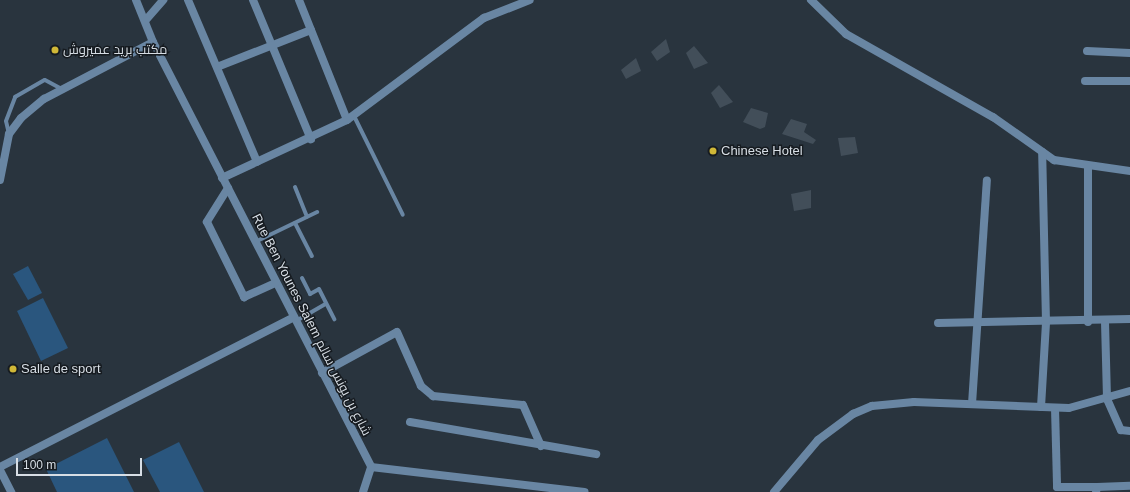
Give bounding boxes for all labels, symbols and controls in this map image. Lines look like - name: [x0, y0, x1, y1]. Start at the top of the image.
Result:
- place label: مكتب بريد عميروش: [63, 42, 167, 58]
- marker: مكتب بريد عميروش: [50, 45, 60, 55]
- place label: Chinese Hotel: [721, 143, 803, 159]
- marker: Chinese Hotel: [708, 146, 718, 156]
- street label: Rue Ben Younes Salem شارع بن يونس سالم: [248, 211, 374, 439]
- place label: Salle de sport: [21, 361, 100, 377]
- marker: Salle de sport: [8, 364, 18, 374]
- scale bar: [18, 450, 144, 476]
- text: 100 m: [23, 458, 56, 472]

